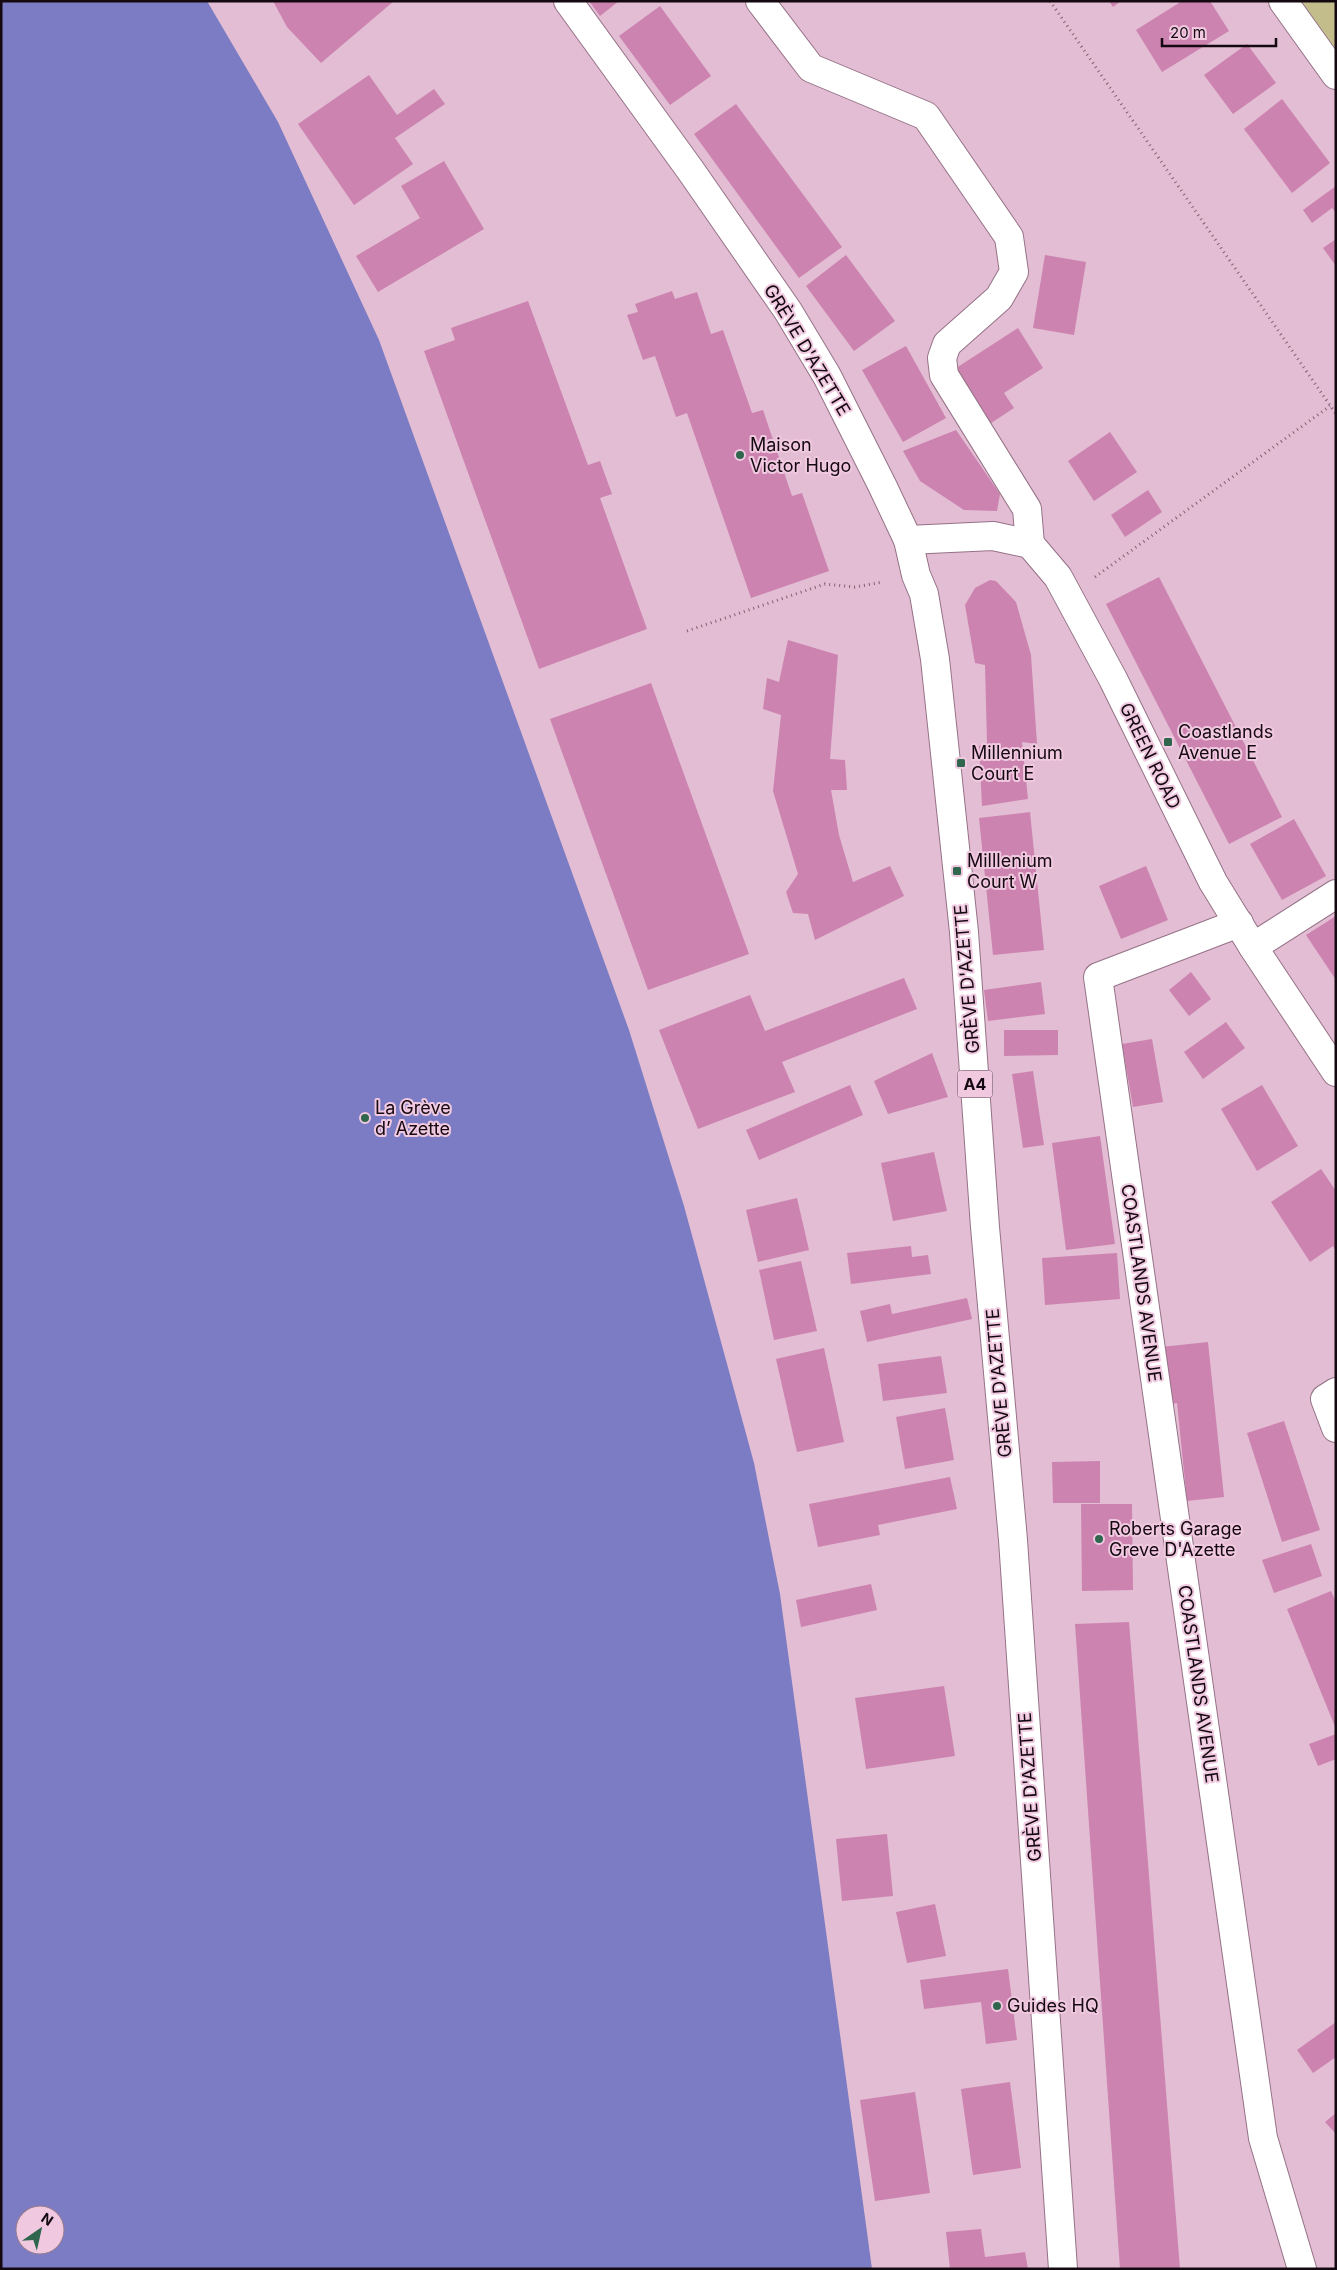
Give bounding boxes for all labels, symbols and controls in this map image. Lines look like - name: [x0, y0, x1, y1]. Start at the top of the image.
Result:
- scale bar: [1162, 15, 1276, 47]
- text: 20 m: [1170, 23, 1206, 42]
- street label: GRÈVE D'AZETTE: [760, 280, 856, 419]
- place label: Maison Victor Hugo: [750, 434, 851, 476]
- marker: Maison Victor Hugo: [734, 449, 746, 461]
- street label: GREEN ROAD: [1116, 699, 1185, 812]
- place label: Coastlands Avenue E: [1178, 721, 1273, 763]
- marker: Coastlands Avenue E: [1162, 736, 1174, 748]
- place label: Millennium Court E: [971, 742, 1063, 784]
- marker: Millennium Court E: [955, 757, 967, 769]
- place label: Milllenium Court W: [967, 850, 1053, 892]
- marker: Milllenium Court W: [951, 865, 963, 877]
- street label: GRÈVE D'AZETTE: [949, 904, 983, 1055]
- road number: A4: [958, 1070, 992, 1098]
- place label: La Grève d’ Azette: [375, 1097, 451, 1139]
- marker: La Grève d’ Azette: [359, 1112, 371, 1124]
- street label: COASTLANDS AVENUE: [1117, 1183, 1166, 1383]
- street label: GRÈVE D'AZETTE: [981, 1308, 1015, 1459]
- place label: Roberts Garage Greve D'Azette: [1109, 1518, 1242, 1560]
- marker: Roberts Garage Greve D'Azette: [1093, 1533, 1105, 1545]
- street label: COASTLANDS AVENUE: [1174, 1584, 1223, 1784]
- street label: GRÈVE D'AZETTE: [1013, 1712, 1045, 1863]
- place label: Guides HQ: [1007, 1995, 1099, 2016]
- marker: Guides HQ: [991, 2000, 1003, 2012]
- north arrow: [15, 2205, 65, 2255]
- text: N: [38, 2209, 57, 2229]

